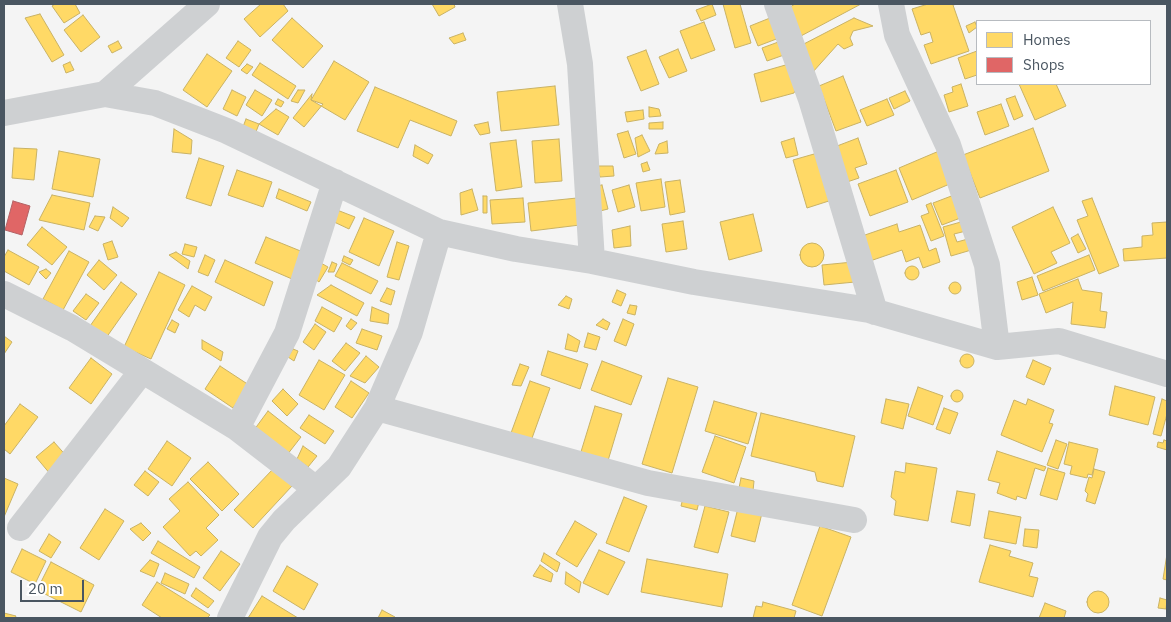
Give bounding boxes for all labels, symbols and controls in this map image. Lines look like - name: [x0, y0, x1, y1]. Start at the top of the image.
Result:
- legend: [976, 20, 1151, 85]
- text: Homes: [1023, 30, 1071, 49]
- text: Shops: [1023, 55, 1065, 74]
- scale bar: [22, 570, 86, 602]
- text: 20 m: [28, 579, 63, 598]

